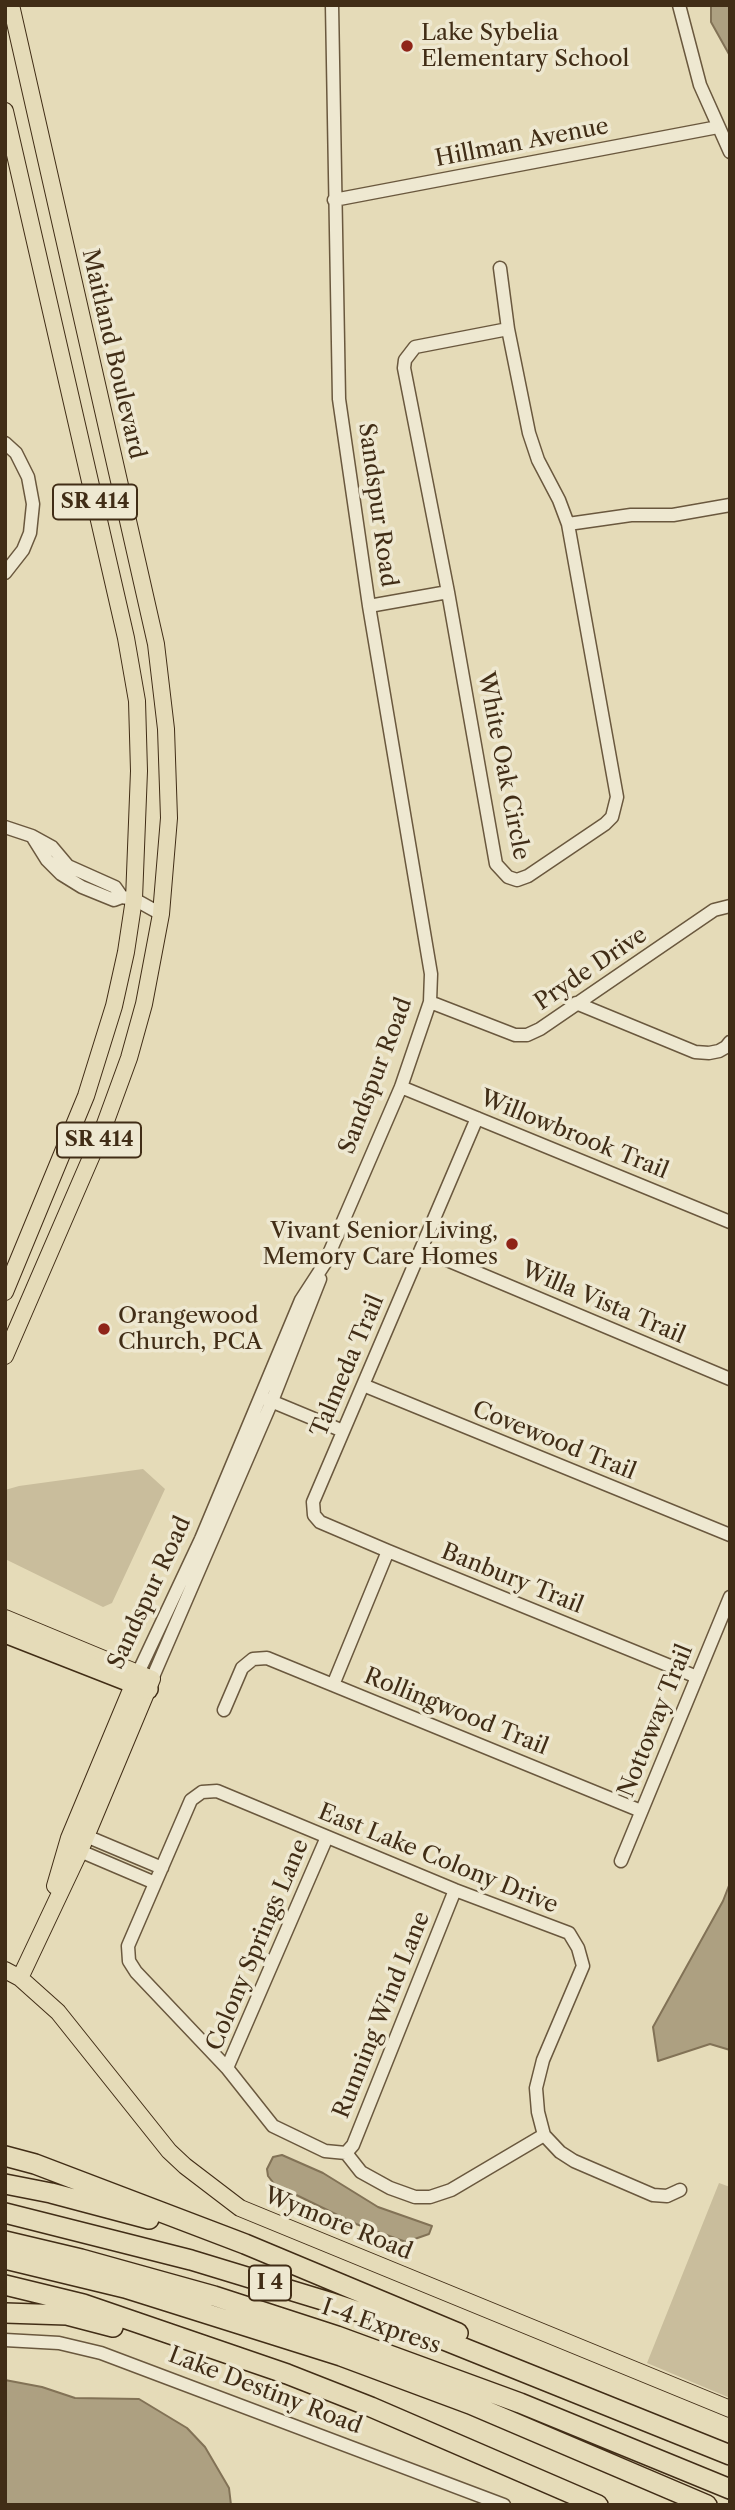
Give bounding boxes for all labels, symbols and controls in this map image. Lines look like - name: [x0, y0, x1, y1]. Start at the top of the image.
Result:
- place label: Lake Sybelia Elementary School: [421, 19, 629, 73]
- marker: Lake Sybelia Elementary School: [399, 38, 415, 54]
- street label: Hillman Avenue: [433, 113, 611, 173]
- street label: Maitland Boulevard: [75, 246, 151, 462]
- street label: Sandspur Road: [352, 421, 402, 589]
- road number: SR 414: [53, 484, 137, 520]
- street label: White Oak Circle: [471, 670, 535, 862]
- street label: Pryde Drive: [529, 921, 653, 1017]
- street label: Sandspur Road: [334, 994, 418, 1158]
- street label: Willowbrook Trail: [476, 1085, 672, 1185]
- road number: SR 414: [57, 1122, 141, 1158]
- place label: Vivant Senior Living, Memory Care Homes: [262, 1217, 498, 1271]
- marker: Vivant Senior Living, Memory Care Homes: [504, 1236, 520, 1252]
- street label: Willa Vista Trail: [517, 1256, 689, 1350]
- street label: Talmeda Trail: [306, 1291, 390, 1441]
- place label: Orangewood Church, PCA: [118, 1302, 262, 1356]
- marker: Orangewood Church, PCA: [96, 1321, 112, 1337]
- street label: Covewood Trail: [468, 1396, 640, 1486]
- street label: Sandspur Road: [103, 1512, 197, 1674]
- street label: Banbury Trail: [437, 1538, 587, 1620]
- street label: Nottoway Trail: [613, 1641, 699, 1801]
- street label: Rollingwood Trail: [360, 1662, 552, 1762]
- street label: East Lake Colony Drive: [314, 1798, 562, 1920]
- street label: Colony Springs Lane: [201, 1835, 315, 2055]
- street label: Running Wind Lane: [328, 1908, 436, 2122]
- street label: Wymore Road: [260, 2182, 416, 2266]
- road number: I 4: [249, 2266, 291, 2300]
- street label: I-4 Express: [318, 2294, 444, 2360]
- street label: Lake Destiny Road: [164, 2341, 366, 2441]

